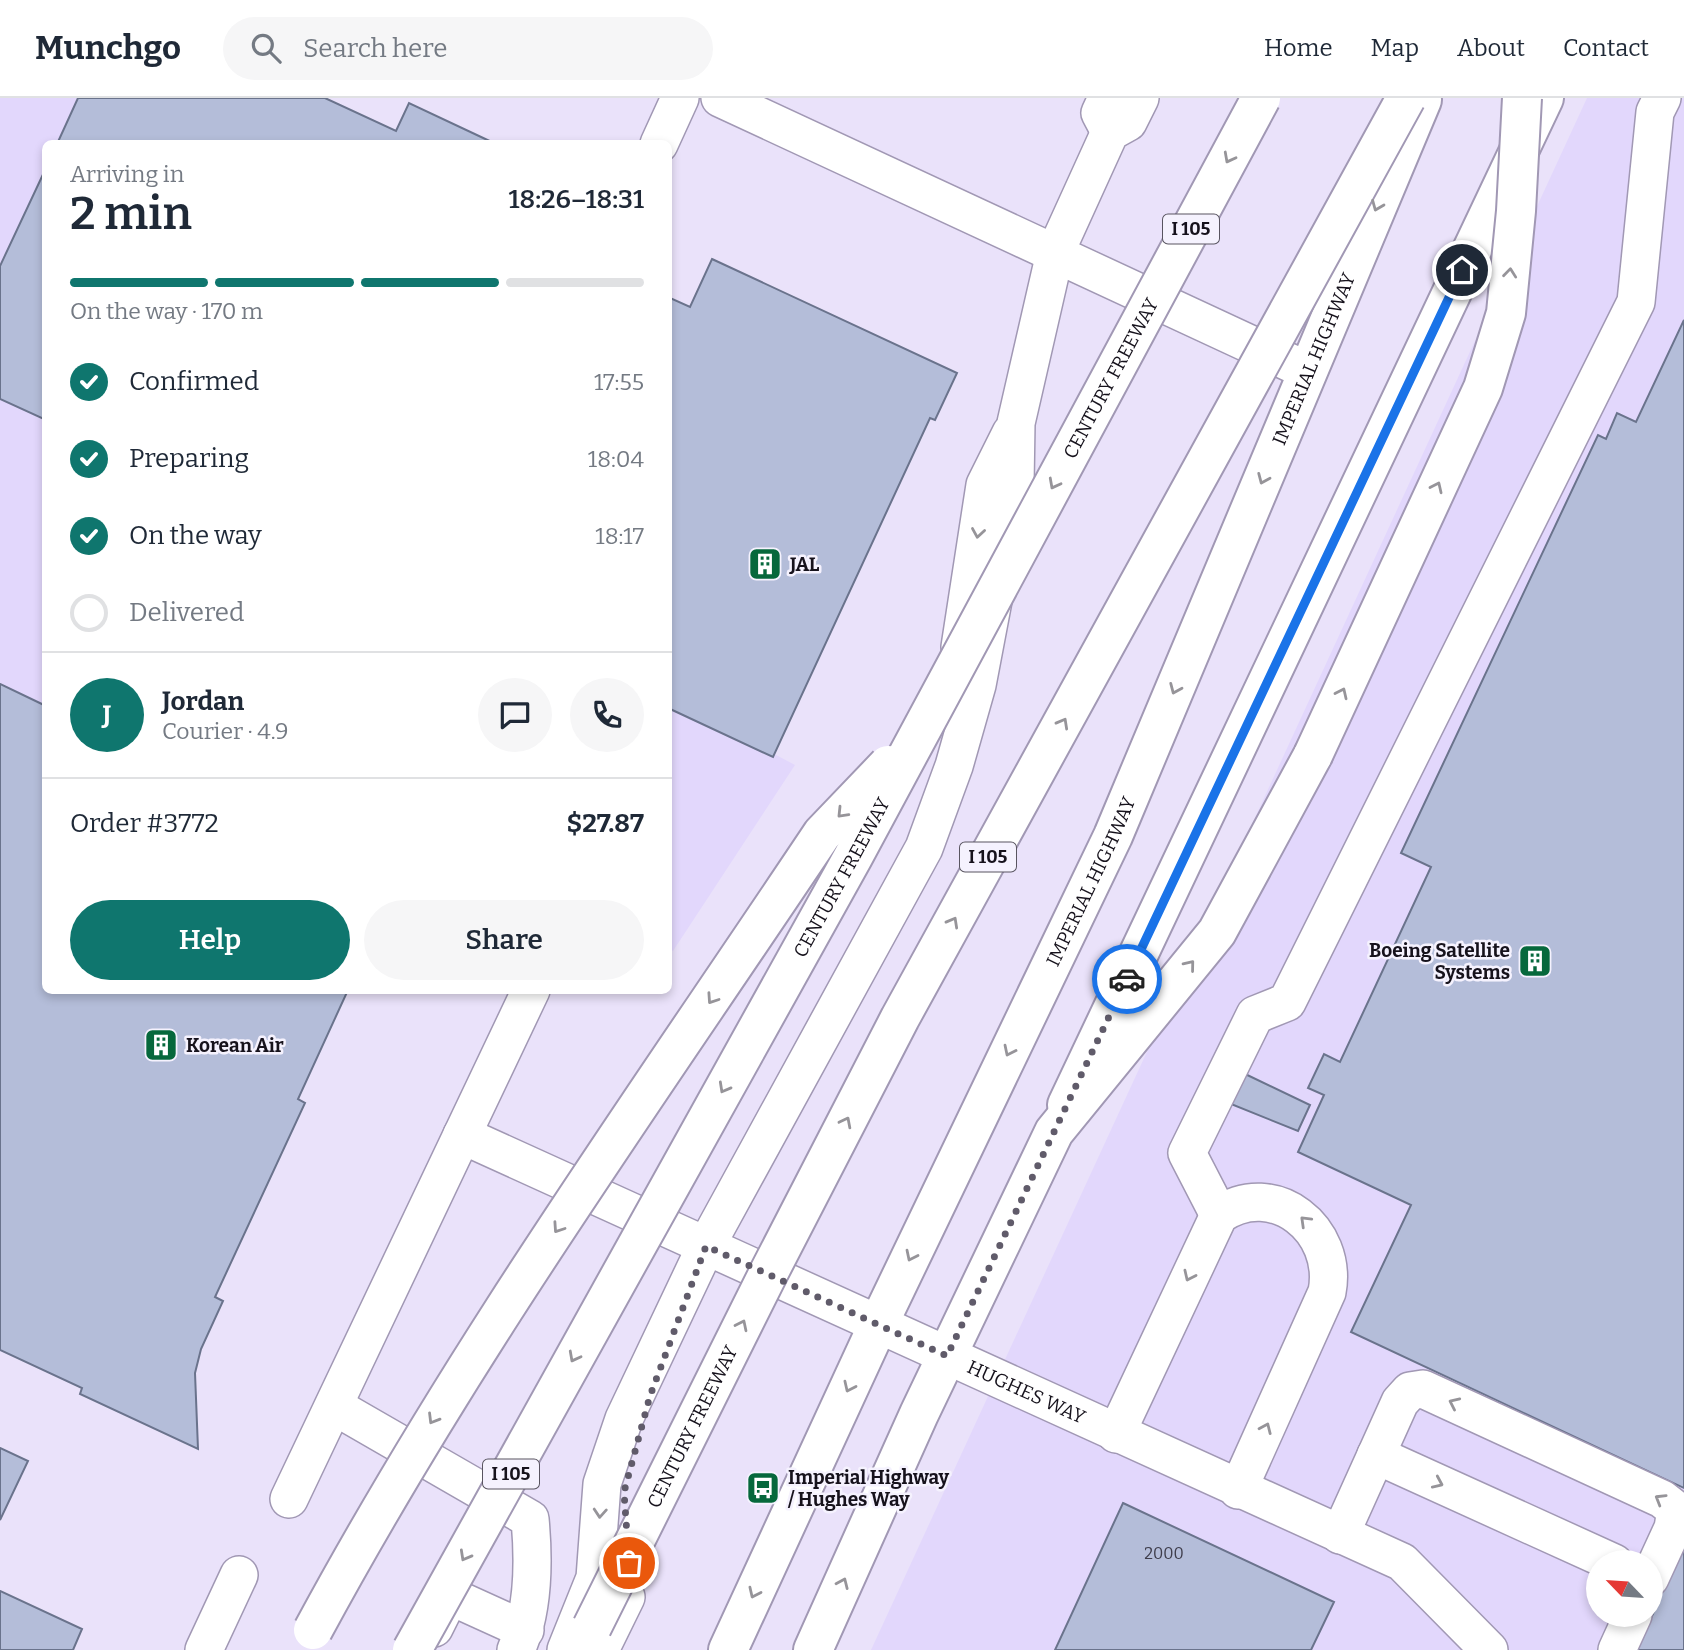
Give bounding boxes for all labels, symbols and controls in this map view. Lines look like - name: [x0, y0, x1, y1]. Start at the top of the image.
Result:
- search box: [223, 17, 713, 80]
- text: Munchgo: [35, 28, 181, 68]
- icon: search: [247, 29, 285, 67]
- text: Search here: [303, 33, 447, 64]
- text: Home: [1264, 34, 1333, 62]
- text: Map: [1371, 34, 1419, 62]
- text: About: [1457, 34, 1525, 62]
- text: Contact: [1563, 34, 1649, 62]
- one-way arrow: [1224, 151, 1237, 163]
- text: Arriving in: [70, 160, 184, 188]
- text: 18:26–18:31: [509, 184, 644, 215]
- text: 2 min: [70, 186, 192, 241]
- one-way arrow: [1371, 199, 1385, 211]
- road number: I 105: [1163, 214, 1219, 244]
- pin: [1432, 240, 1492, 300]
- icon: home: [1443, 251, 1481, 289]
- one-way arrow: [1502, 267, 1517, 278]
- street label: IMPERIAL HIGHWAY: [1267, 269, 1360, 448]
- street label: CENTURY FREEWAY: [1058, 293, 1163, 462]
- text: On the way · 170 m: [70, 297, 263, 325]
- icon: check: [70, 363, 108, 401]
- text: Confirmed: [129, 366, 259, 397]
- text: 17:55: [594, 368, 644, 396]
- icon: check: [70, 440, 108, 478]
- text: Preparing: [129, 443, 249, 474]
- text: 18:04: [588, 445, 644, 473]
- one-way arrow: [1257, 472, 1271, 484]
- one-way arrow: [1049, 477, 1062, 490]
- one-way arrow: [1429, 482, 1443, 494]
- icon: check: [70, 517, 108, 555]
- text: On the way: [129, 520, 262, 551]
- text: 18:17: [595, 522, 644, 550]
- one-way arrow: [970, 527, 985, 539]
- building icon: JAL: [746, 545, 784, 583]
- place label: JAL: [789, 553, 820, 576]
- text: Delivered: [129, 597, 244, 628]
- button: chat: [478, 678, 552, 752]
- button: phone: [570, 678, 644, 752]
- one-way arrow: [1169, 682, 1183, 694]
- text: Jordan: [162, 686, 244, 717]
- one-way arrow: [1334, 688, 1348, 700]
- text: J: [103, 700, 111, 731]
- text: Courier · 4.9: [162, 717, 289, 745]
- one-way arrow: [1055, 717, 1068, 730]
- street label: IMPERIAL HIGHWAY: [1041, 792, 1140, 970]
- street label: CENTURY FREEWAY: [788, 793, 895, 961]
- one-way arrow: [837, 804, 850, 817]
- text: Order #3772: [70, 808, 219, 839]
- text: $27.87: [567, 808, 644, 839]
- road number: I 105: [960, 842, 1016, 872]
- button: Help: [70, 900, 350, 980]
- button: Share: [364, 900, 644, 980]
- one-way arrow: [945, 916, 958, 929]
- place label: Boeing Satellite Systems: [1369, 939, 1510, 984]
- building icon: Boeing Satellite Systems: [1516, 942, 1554, 980]
- courier: [1092, 944, 1162, 1014]
- icon: car: [1108, 960, 1146, 998]
- one-way arrow: [1182, 960, 1194, 973]
- one-way arrow: [707, 991, 720, 1004]
- building icon: Korean Air: [142, 1026, 180, 1064]
- place label: Korean Air: [186, 1034, 284, 1057]
- one-way arrow: [1004, 1044, 1018, 1056]
- one-way arrow: [719, 1080, 732, 1093]
- one-way arrow: [837, 1117, 851, 1129]
- one-way arrow: [1300, 1217, 1313, 1230]
- one-way arrow: [554, 1220, 566, 1233]
- one-way arrow: [905, 1249, 919, 1261]
- one-way arrow: [1183, 1269, 1197, 1281]
- one-way arrow: [734, 1320, 748, 1332]
- street label: CENTURY FREEWAY: [642, 1341, 742, 1512]
- one-way arrow: [569, 1350, 582, 1362]
- street label: HUGHES WAY: [964, 1355, 1090, 1429]
- one-way arrow: [844, 1380, 858, 1392]
- one-way arrow: [1448, 1397, 1461, 1411]
- one-way arrow: [429, 1411, 442, 1424]
- one-way arrow: [1258, 1423, 1272, 1435]
- road number: I 105: [483, 1460, 539, 1489]
- place label: Imperial Highway / Hughes Way: [787, 1466, 950, 1511]
- bus stop icon: Imperial Highway / Hughes Way: [744, 1469, 782, 1507]
- one-way arrow: [1431, 1475, 1443, 1489]
- one-way arrow: [1654, 1494, 1667, 1507]
- one-way arrow: [593, 1508, 608, 1519]
- pin: [599, 1533, 659, 1593]
- icon: bag: [610, 1544, 648, 1582]
- house number: 2000: [1144, 1544, 1184, 1563]
- one-way arrow: [460, 1549, 473, 1562]
- north arrow: [1586, 1550, 1662, 1628]
- map controls: [1586, 1550, 1663, 1627]
- one-way arrow: [835, 1578, 849, 1590]
- one-way arrow: [749, 1586, 763, 1598]

